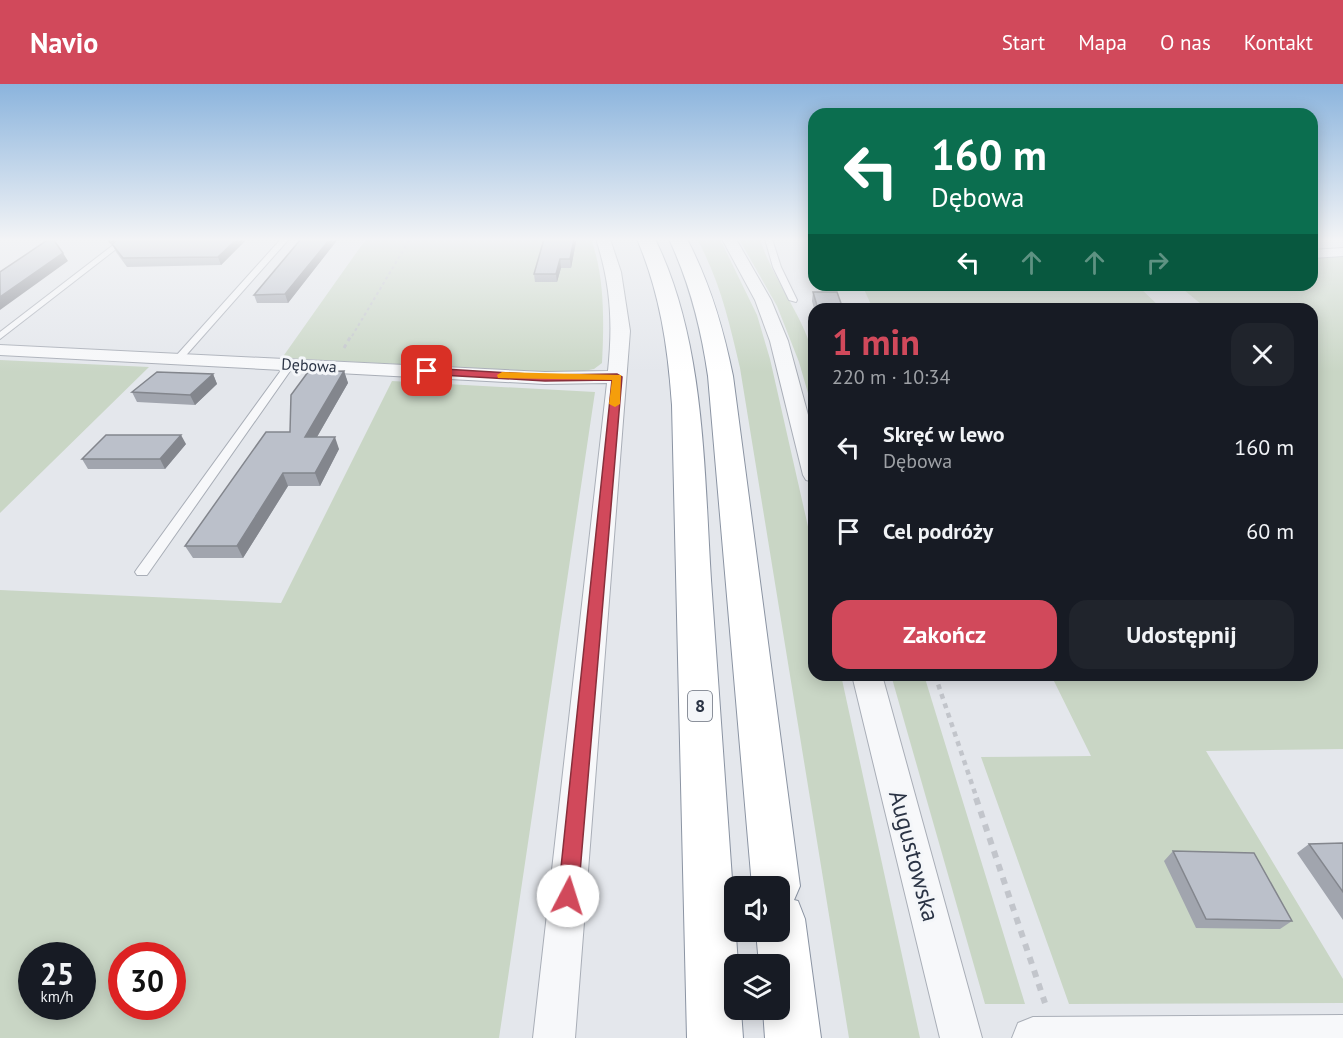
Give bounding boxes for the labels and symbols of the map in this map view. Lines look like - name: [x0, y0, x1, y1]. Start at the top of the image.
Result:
- pin: [401, 345, 452, 396]
- street label: Dębowa: [281, 354, 337, 376]
- road number: 8: [688, 691, 712, 721]
- street label: Augustowska: [882, 787, 947, 925]
- position arrow: [536, 864, 600, 928]
- speed limit sign: 30: [108, 942, 186, 1020]

